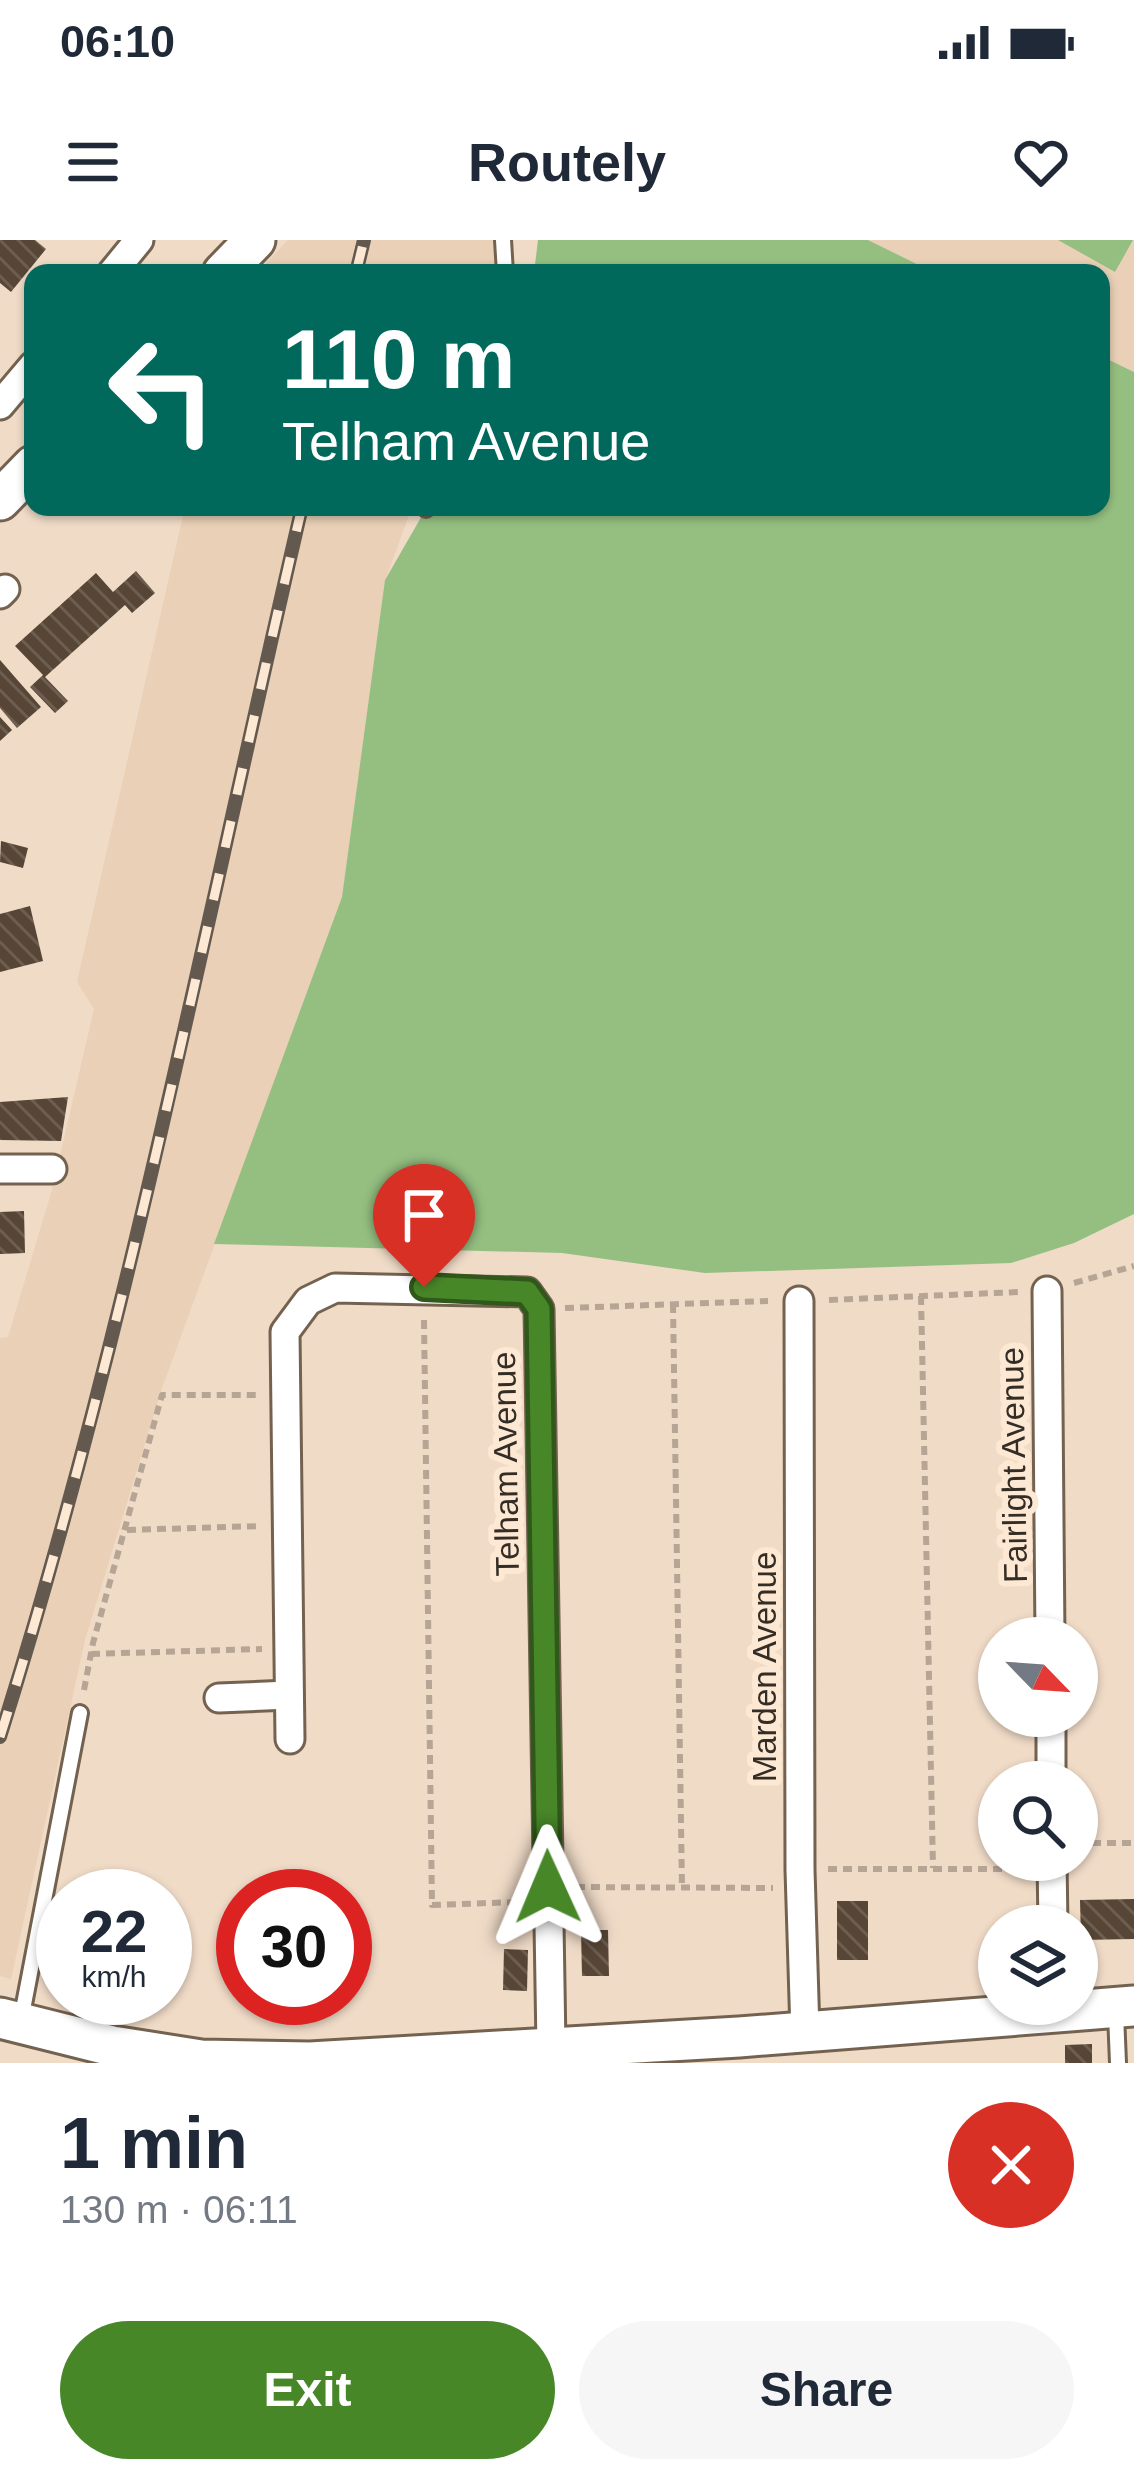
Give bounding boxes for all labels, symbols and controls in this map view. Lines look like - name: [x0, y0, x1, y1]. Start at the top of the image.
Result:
- text: 06:10: [60, 16, 175, 67]
- icon: menu: [60, 129, 126, 195]
- icon: heart: [1008, 129, 1074, 195]
- text: Routely: [468, 132, 666, 192]
- icon: left: [84, 312, 240, 468]
- text: 110 m: [282, 312, 516, 406]
- text: Telham Avenue: [282, 411, 650, 471]
- pin: [373, 1164, 475, 1287]
- icon: arrive: [391, 1182, 457, 1248]
- street label: Fairlight Avenue: [993, 1347, 1034, 1583]
- street label: Telham Avenue: [485, 1351, 526, 1577]
- street label: Marden Avenue: [746, 1552, 783, 1782]
- north arrow: [978, 1617, 1098, 1737]
- map controls: [978, 1617, 1098, 2025]
- button: search: [978, 1761, 1098, 1881]
- position arrow: [485, 1824, 611, 1950]
- speed limit sign: 30: [216, 1869, 372, 2025]
- text: 22: [81, 1898, 147, 1965]
- button: layers: [978, 1905, 1098, 2025]
- text: km/h: [81, 1960, 147, 1993]
- button: close: [948, 2102, 1074, 2228]
- text: 1 min: [60, 2103, 248, 2183]
- text: 130 m · 06:11: [60, 2188, 298, 2231]
- button: Exit: [60, 2321, 555, 2459]
- button: Share: [579, 2321, 1074, 2459]

